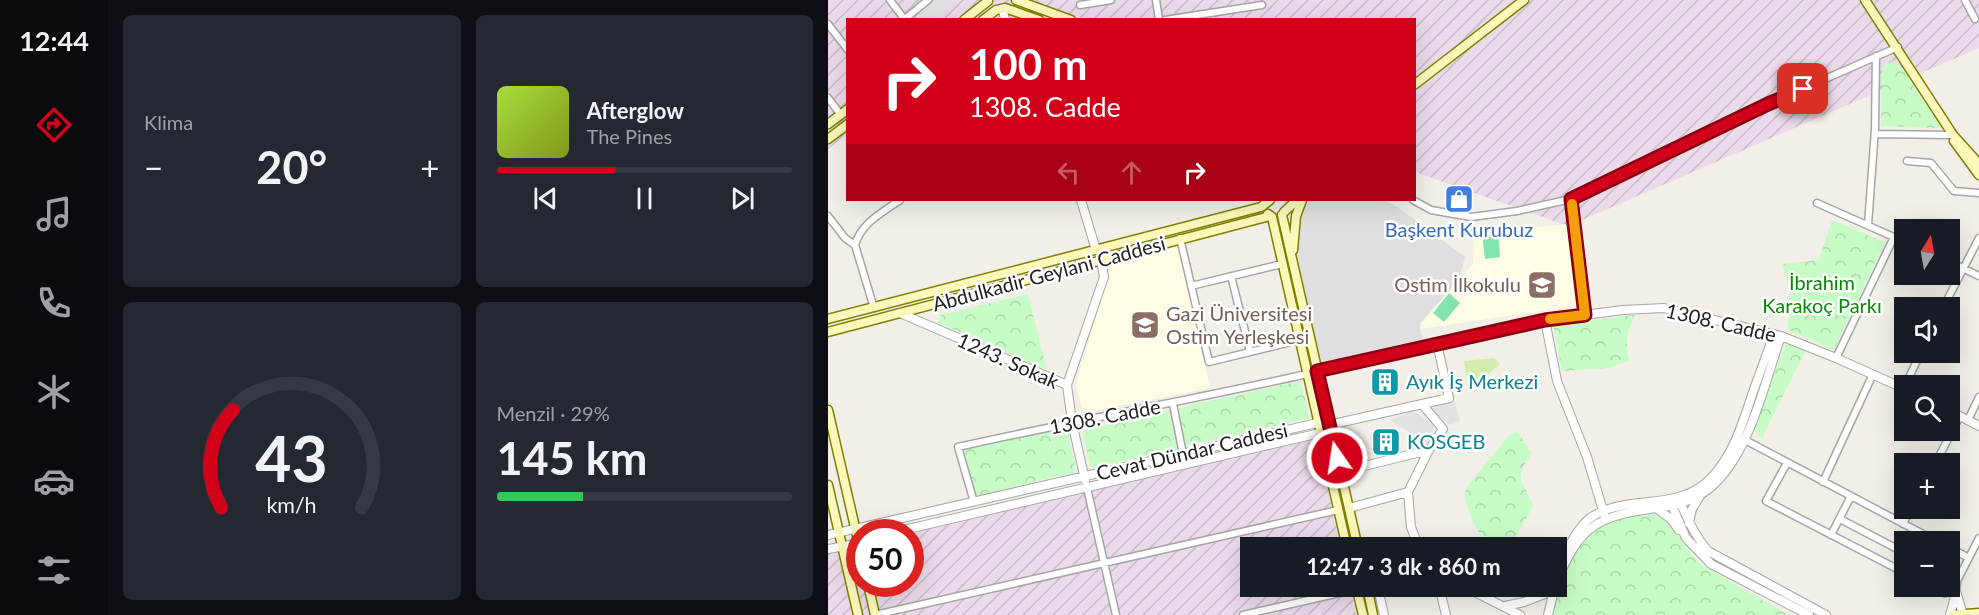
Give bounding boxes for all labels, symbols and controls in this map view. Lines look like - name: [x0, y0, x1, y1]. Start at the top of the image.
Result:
- text: 12:44: [19, 24, 89, 57]
- text: 100 m: [969, 39, 1087, 89]
- icon: right: [870, 42, 948, 120]
- pin: [1777, 63, 1828, 114]
- icon: arrive: [1786, 72, 1819, 105]
- text: 1308. Cadde: [969, 90, 1121, 123]
- text: Afterglow: [587, 97, 684, 124]
- icon: directions: [33, 104, 75, 146]
- text: Klima: [144, 110, 193, 134]
- text: The Pines: [587, 124, 672, 148]
- text: 20°: [256, 140, 327, 194]
- text: −: [144, 147, 163, 187]
- text: +: [420, 147, 440, 187]
- icon: left: [1052, 156, 1085, 189]
- icon: ahead: [1115, 156, 1148, 189]
- icon: right: [1178, 156, 1211, 189]
- icon: previous: [529, 182, 562, 215]
- icon: pause: [628, 182, 661, 215]
- icon: next: [726, 182, 759, 215]
- shop icon: Başkent Kurubuz: [1443, 183, 1475, 215]
- icon: music: [33, 193, 75, 235]
- place label: Başkent Kurubuz: [1385, 217, 1533, 241]
- north arrow: [1894, 219, 1960, 285]
- map controls: [1894, 219, 1960, 597]
- street label: Abdulkadir Geylani Caddesi: [930, 230, 1168, 316]
- school or university icon: Ostim İlkokulu: [1526, 269, 1558, 301]
- park label: İbrahim Karakoç Parkı: [1762, 270, 1882, 317]
- place label: Ostim İlkokulu: [1394, 272, 1521, 296]
- icon: phone: [33, 282, 75, 324]
- button: sound: [1894, 297, 1960, 363]
- street label: 1308. Cadde: [1664, 298, 1779, 346]
- place label: Gazi Üniversitesi Ostim Yerleşkesi: [1166, 301, 1312, 348]
- school or university icon: Gazi Üniversitesi Ostim Yerleşkesi: [1129, 309, 1161, 341]
- street label: 1243. Sokak: [954, 327, 1064, 393]
- building icon: Ayık İş Merkezi: [1369, 366, 1401, 398]
- place label: Ayık İş Merkezi: [1406, 369, 1538, 393]
- icon: climate: [33, 371, 75, 413]
- button: search: [1894, 375, 1960, 441]
- street label: 1308. Cadde: [1047, 394, 1162, 439]
- text: Menzil · 29%: [497, 401, 610, 425]
- street label: Cevat Dündar Caddesi: [1094, 417, 1290, 485]
- text: 43: [256, 420, 328, 495]
- position arrow: [1305, 426, 1369, 490]
- building icon: KOSGEB: [1370, 426, 1402, 458]
- place label: KOSGEB: [1407, 429, 1485, 453]
- text: 145 km: [497, 431, 647, 485]
- button: +: [1894, 453, 1960, 519]
- icon: car: [33, 460, 75, 502]
- text: km/h: [267, 492, 317, 518]
- speed limit sign: 50: [846, 519, 924, 597]
- button: −: [1894, 531, 1960, 597]
- icon: filters: [33, 549, 75, 591]
- text: 12:47 · 3 dk · 860 m: [1306, 553, 1501, 580]

